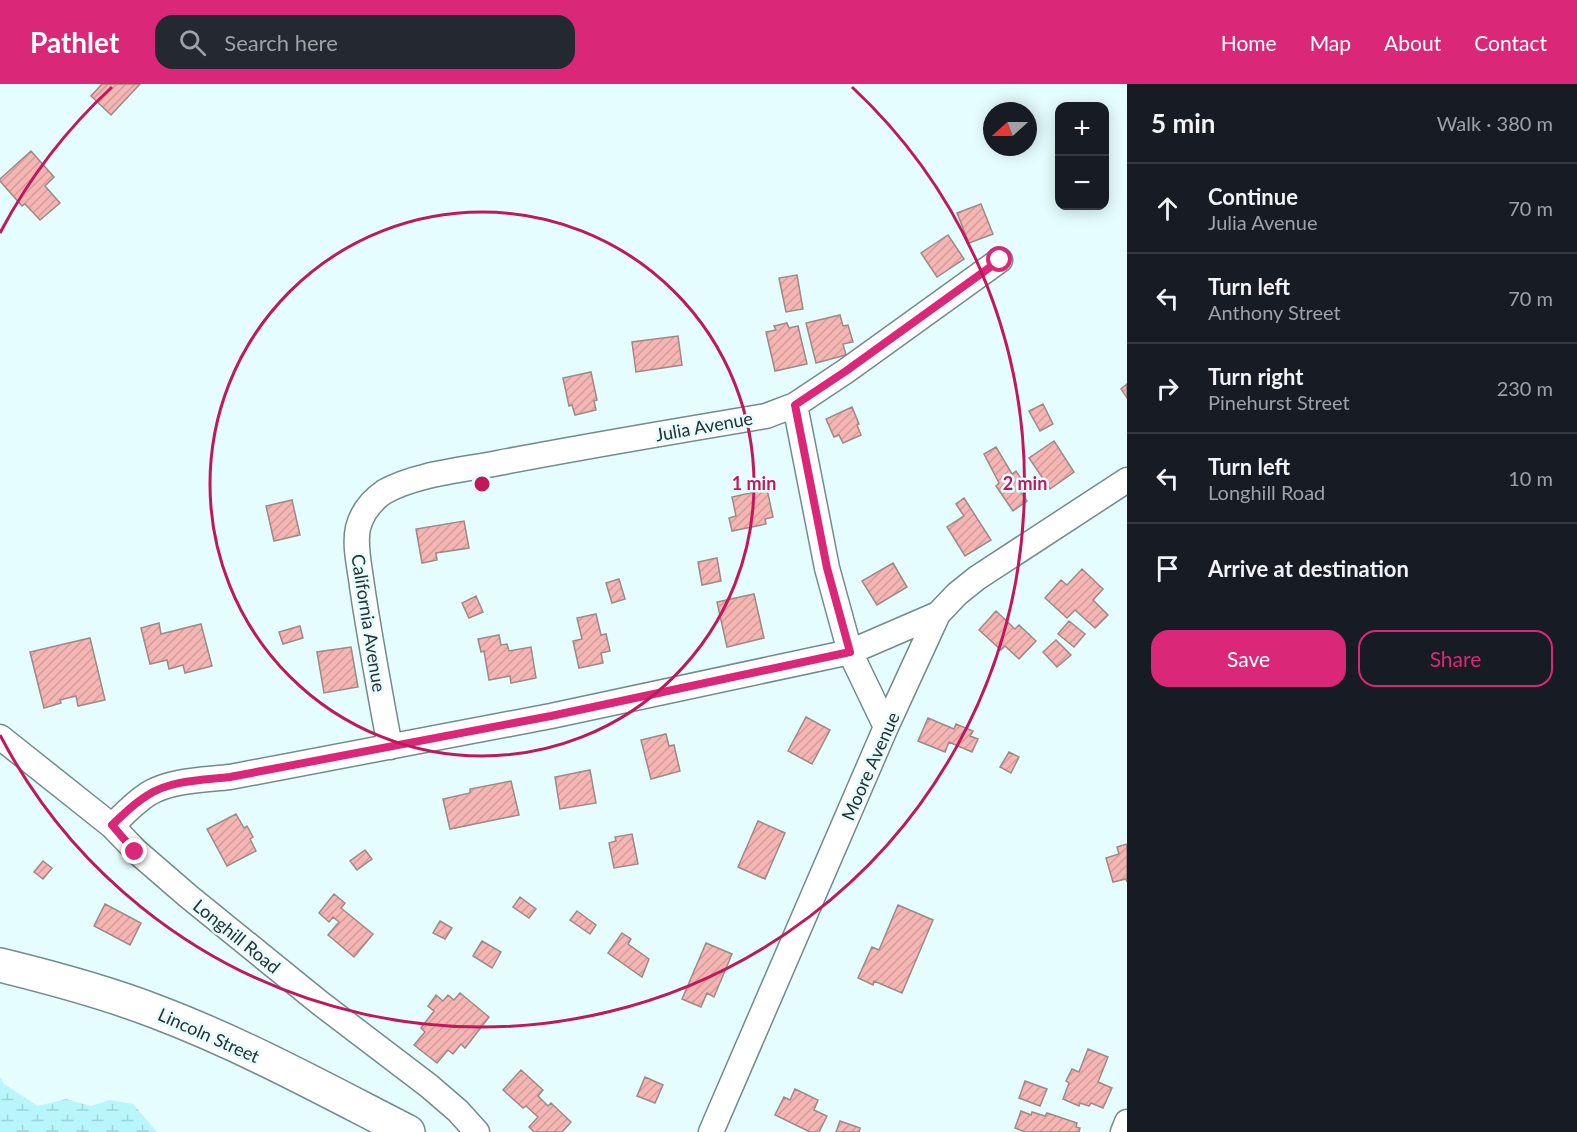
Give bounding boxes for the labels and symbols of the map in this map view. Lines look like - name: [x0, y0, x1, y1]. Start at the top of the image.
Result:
- north arrow: [983, 102, 1037, 156]
- route start: [986, 246, 1012, 272]
- street label: Julia Avenue: [654, 407, 754, 445]
- text: 1 min: [732, 472, 776, 494]
- text: 2 min: [1003, 472, 1047, 494]
- centre of rings: [472, 474, 492, 494]
- street label: California Avenue: [347, 553, 391, 693]
- street label: Moore Avenue: [836, 708, 904, 824]
- route end: [121, 838, 147, 864]
- street label: Longhill Road: [189, 894, 285, 978]
- street label: Lincoln Street: [155, 1003, 264, 1067]

